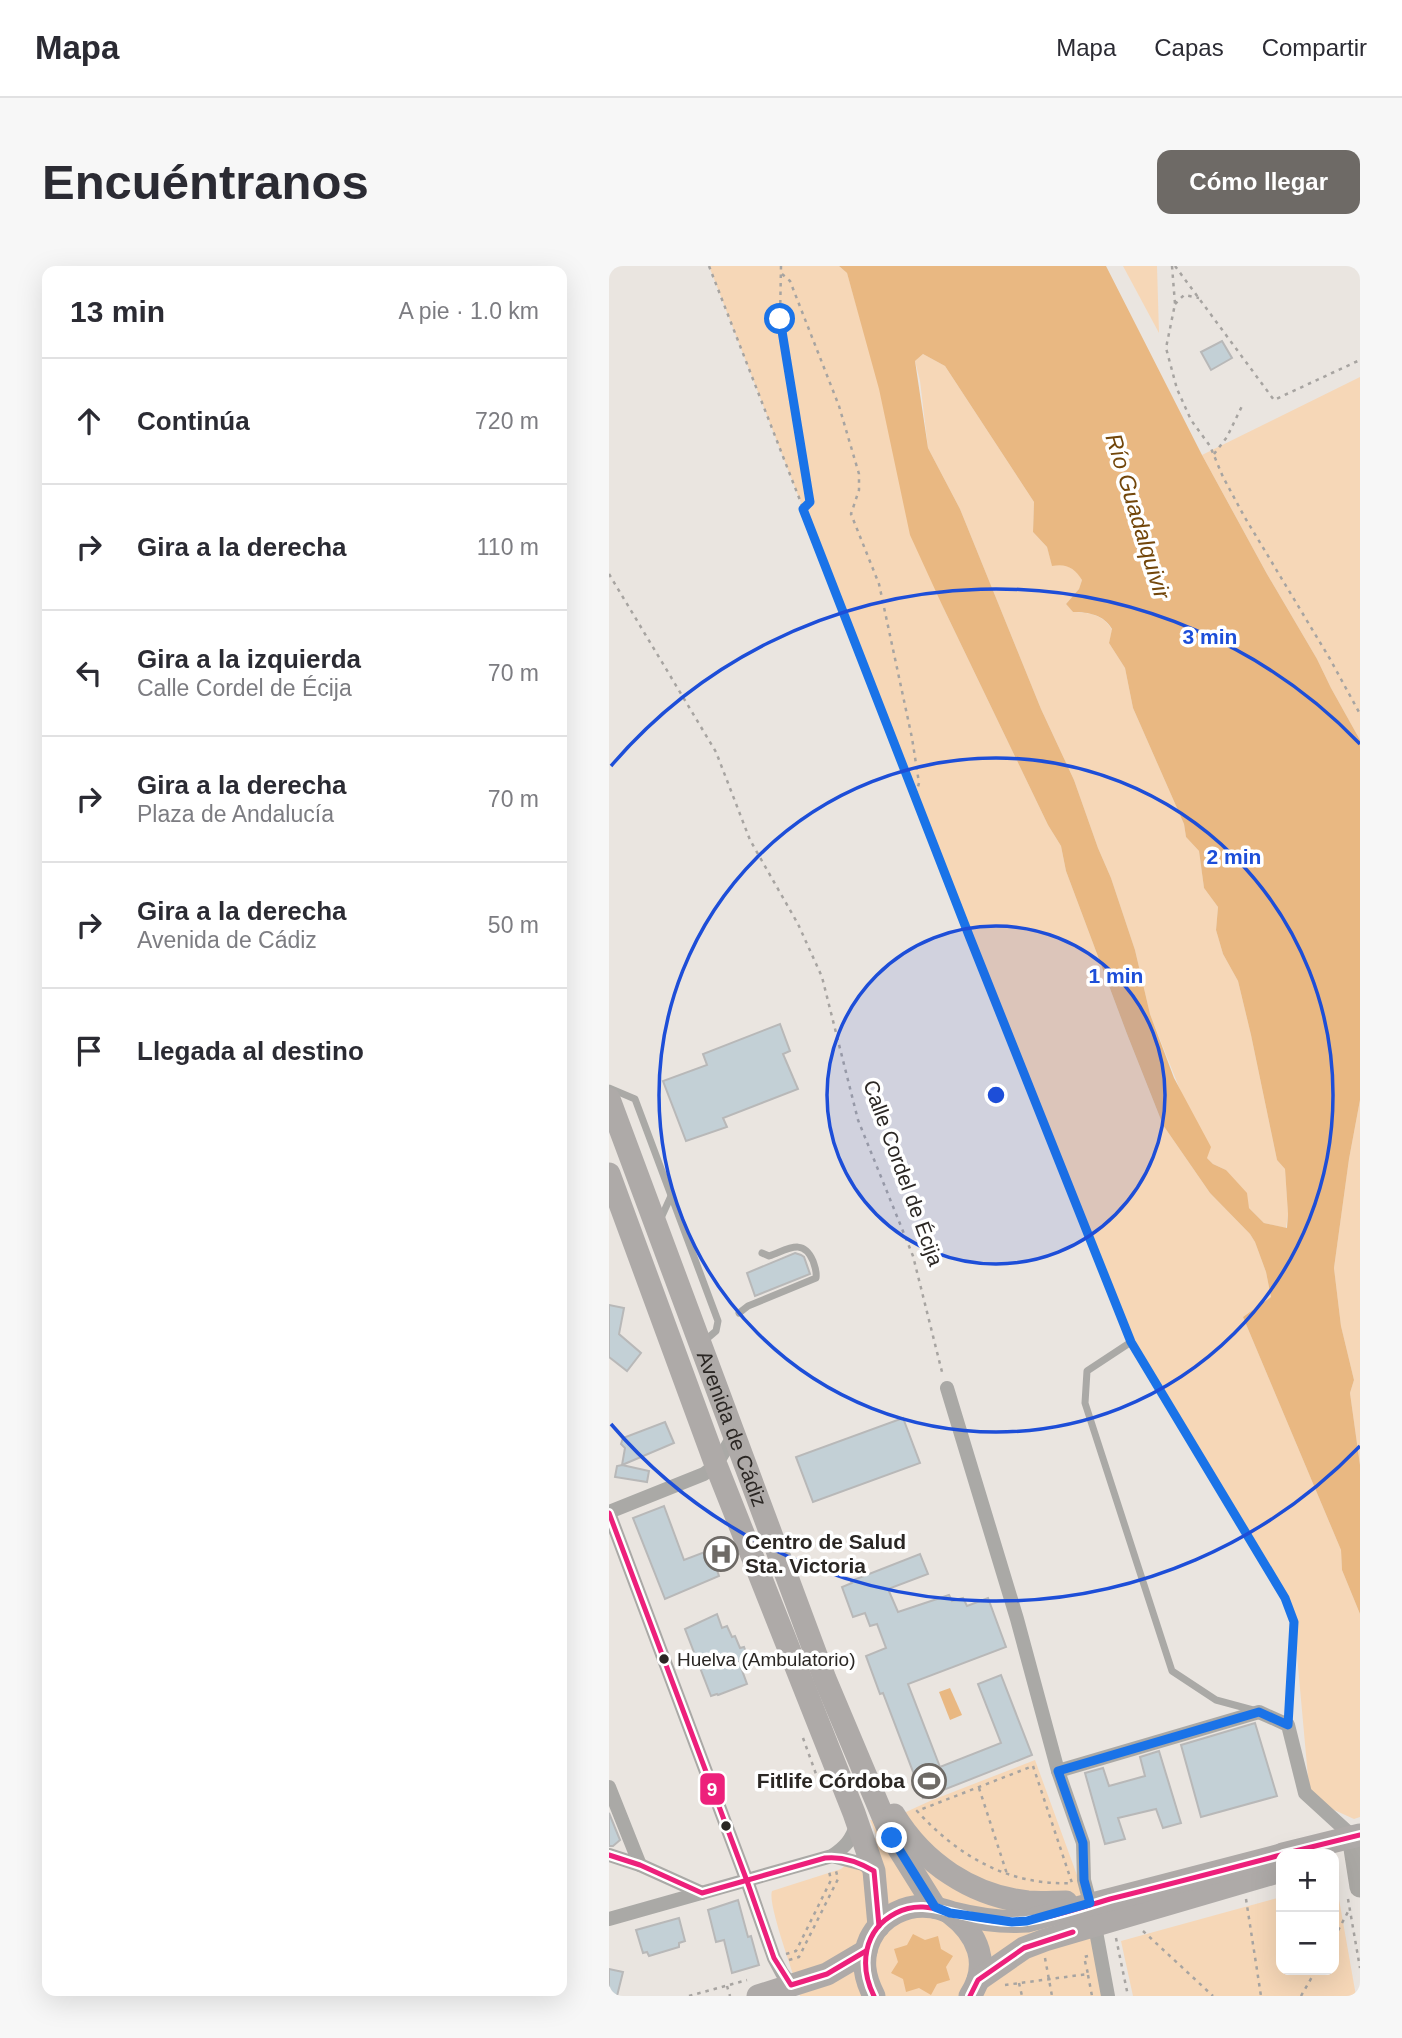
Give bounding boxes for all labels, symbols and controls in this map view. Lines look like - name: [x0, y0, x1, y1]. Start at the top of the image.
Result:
- text: Mapa: [35, 29, 119, 66]
- text: Mapa: [1056, 34, 1116, 61]
- text: Capas: [1154, 34, 1224, 61]
- text: Compartir: [1262, 34, 1367, 61]
- button: Cómo llegar: [1157, 150, 1360, 214]
- text: Encuéntranos: [42, 155, 369, 209]
- text: 13 min: [70, 295, 165, 328]
- text: A pie · 1.0 km: [398, 298, 539, 324]
- route start: [764, 303, 795, 334]
- icon: ahead: [70, 402, 108, 440]
- text: Continúa: [137, 406, 250, 436]
- text: 720 m: [475, 408, 539, 434]
- water label: Río Guadalquivir: [1101, 430, 1176, 603]
- icon: right: [70, 528, 108, 566]
- text: Gira a la derecha: [137, 532, 347, 562]
- text: 110 m: [477, 534, 539, 560]
- text: 3 min: [1183, 625, 1237, 648]
- text: Gira a la izquierda: [137, 644, 361, 674]
- icon: left: [70, 654, 108, 692]
- text: 70 m: [488, 660, 539, 686]
- text: Calle Cordel de Écija: [137, 675, 352, 701]
- text: Gira a la derecha: [137, 770, 347, 800]
- icon: right: [70, 780, 108, 818]
- text: 70 m: [488, 786, 539, 812]
- text: Plaza de Andalucía: [137, 801, 334, 827]
- text: 2 min: [1207, 845, 1261, 868]
- text: Gira a la derecha: [137, 896, 347, 926]
- icon: right: [70, 906, 108, 944]
- text: 50 m: [488, 912, 539, 938]
- text: Avenida de Cádiz: [137, 927, 317, 953]
- text: 1 min: [1089, 964, 1143, 987]
- icon: arrive: [70, 1032, 108, 1070]
- text: Llegada al destino: [137, 1036, 364, 1066]
- street label: Calle Cordel de Écija: [859, 1077, 948, 1269]
- centre of rings: [984, 1083, 1008, 1107]
- street label: Avenida de Cádiz: [693, 1348, 772, 1510]
- place label: Centro de Salud Sta. Victoria: [745, 1530, 906, 1577]
- hospital icon: Centro de Salud Sta. Victoria: [702, 1535, 740, 1573]
- place label: Huelva (Ambulatorio): [677, 1649, 855, 1670]
- marker: Huelva (Ambulatorio): [657, 1652, 671, 1666]
- sports icon: Fitlife Córdoba: [910, 1762, 948, 1800]
- place label: Fitlife Córdoba: [757, 1769, 905, 1792]
- line badge: 9: [699, 1772, 726, 1806]
- text: 9: [707, 1779, 717, 1800]
- unlabelled marker: [719, 1819, 733, 1833]
- route end: [876, 1822, 907, 1853]
- map controls: [1276, 1849, 1339, 1975]
- button: +: [1276, 1849, 1339, 1912]
- button: −: [1276, 1912, 1339, 1975]

